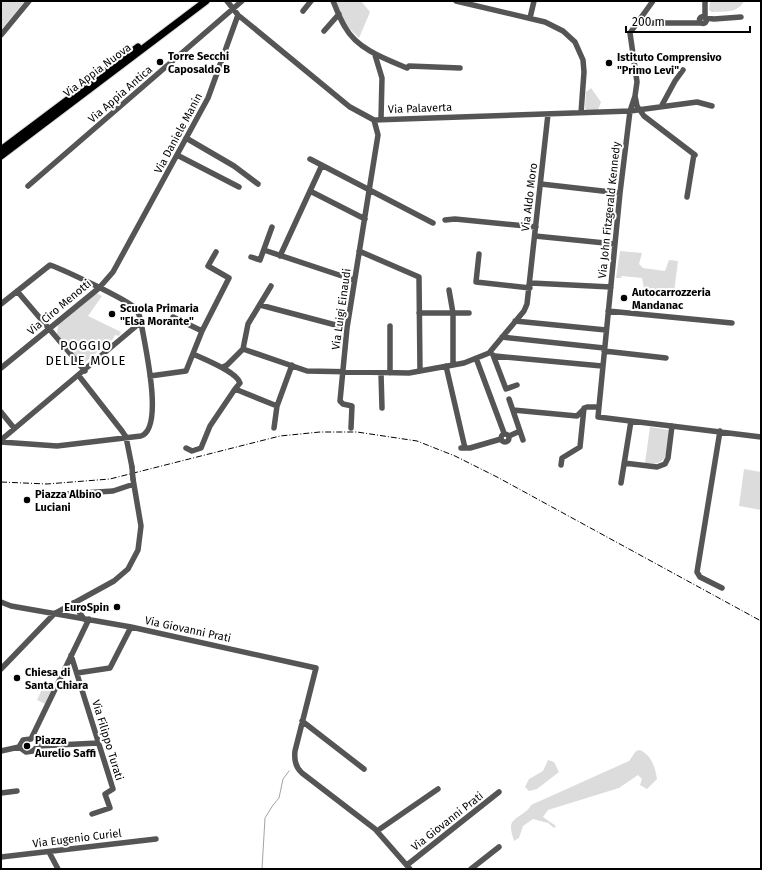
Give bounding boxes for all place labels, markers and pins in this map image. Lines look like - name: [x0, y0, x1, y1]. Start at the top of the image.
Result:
- place label: Torre Secchi Caposaldo B: [168, 50, 230, 76]
- place label: Istituto Comprensivo "Primo Levi": [617, 51, 722, 77]
- marker: Torre Secchi Caposaldo B: [155, 57, 165, 67]
- marker: Istituto Comprensivo "Primo Levi": [604, 58, 614, 68]
- place label: Autocarrozzeria Mandanac: [631, 286, 711, 312]
- marker: Autocarrozzeria Mandanac: [619, 293, 629, 303]
- place label: Scuola Primaria "Elsa Morante": [120, 302, 199, 328]
- marker: Scuola Primaria "Elsa Morante": [107, 309, 117, 319]
- place label: Piazza Albino Luciani: [35, 488, 102, 514]
- marker: Piazza Albino Luciani: [22, 495, 32, 505]
- place label: EuroSpin: [64, 601, 109, 614]
- marker: EuroSpin: [112, 602, 122, 612]
- place label: Chiesa di Santa Chiara: [25, 666, 88, 692]
- marker: Chiesa di Santa Chiara: [12, 673, 22, 683]
- place label: Piazza Aurelio Saffi: [34, 734, 96, 760]
- marker: Piazza Aurelio Saffi: [22, 741, 32, 751]

